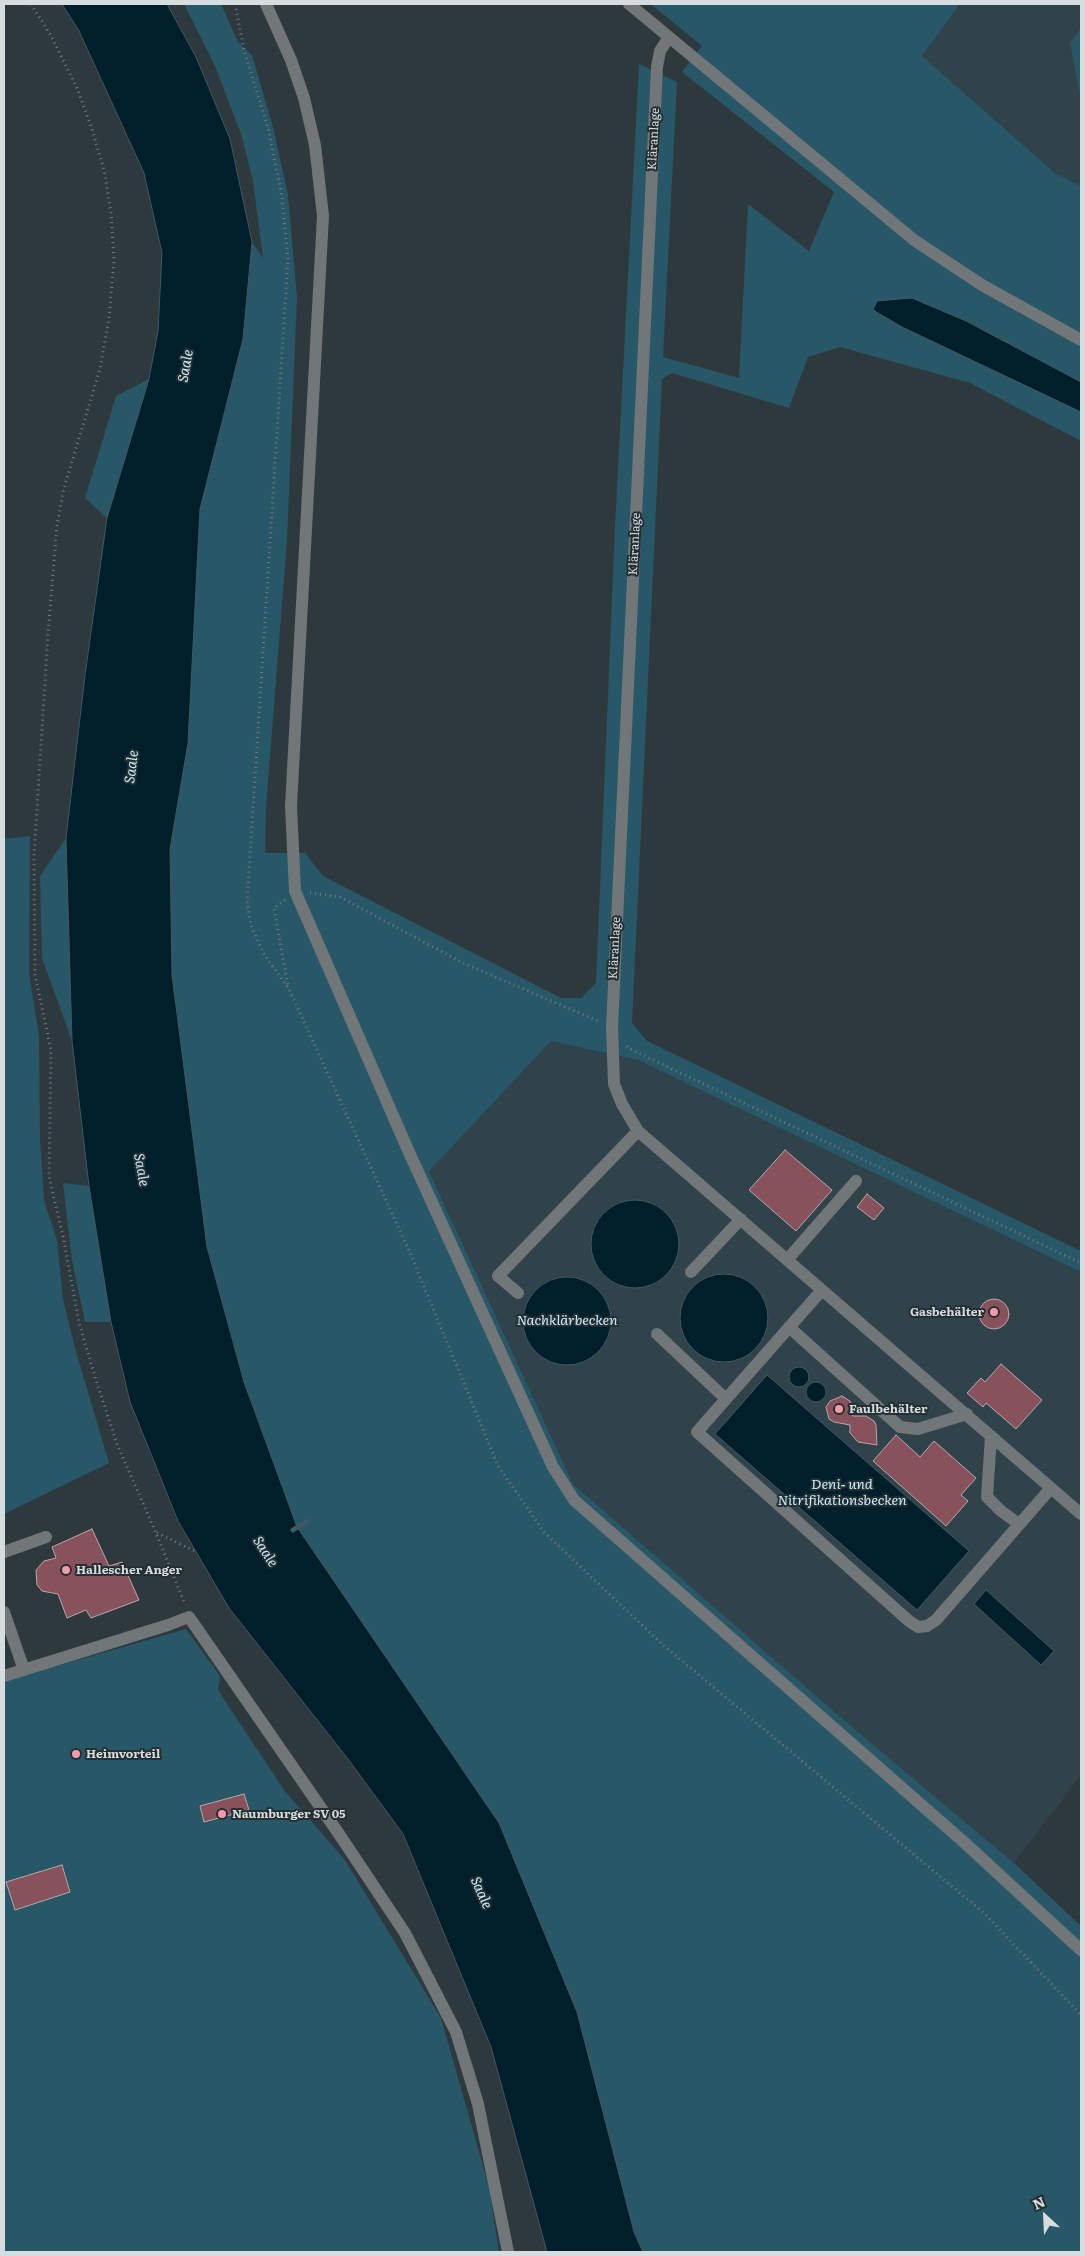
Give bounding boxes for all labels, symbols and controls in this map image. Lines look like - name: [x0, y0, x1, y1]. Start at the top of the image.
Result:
- street label: Kläranlage: [645, 107, 663, 171]
- water label: Saale: [175, 348, 197, 384]
- street label: Kläranlage: [626, 512, 644, 576]
- water label: Saale: [122, 749, 142, 785]
- street label: Kläranlage: [606, 916, 624, 980]
- water label: Saale: [130, 1152, 152, 1188]
- place label: Gasbehälter: [910, 1305, 984, 1319]
- marker: Gasbehälter: [988, 1306, 1000, 1318]
- water label: Nachklärbecken: [516, 1313, 618, 1329]
- place label: Faulbehälter: [849, 1402, 927, 1416]
- marker: Faulbehälter: [833, 1403, 845, 1415]
- water label: Deni- und Nitrifikationsbecken: [777, 1477, 907, 1510]
- water label: Saale: [249, 1533, 281, 1571]
- place label: Hallescher Anger: [76, 1563, 182, 1577]
- marker: Hallescher Anger: [60, 1564, 72, 1576]
- place label: Heimvorteil: [86, 1747, 160, 1761]
- marker: Heimvorteil: [70, 1748, 82, 1760]
- place label: Naumburger SV 05: [232, 1807, 346, 1821]
- marker: Naumburger SV 05: [216, 1808, 228, 1820]
- water label: Saale: [467, 1874, 495, 1912]
- north arrow: [1020, 2191, 1070, 2241]
- text: N: [1029, 2191, 1048, 2214]

